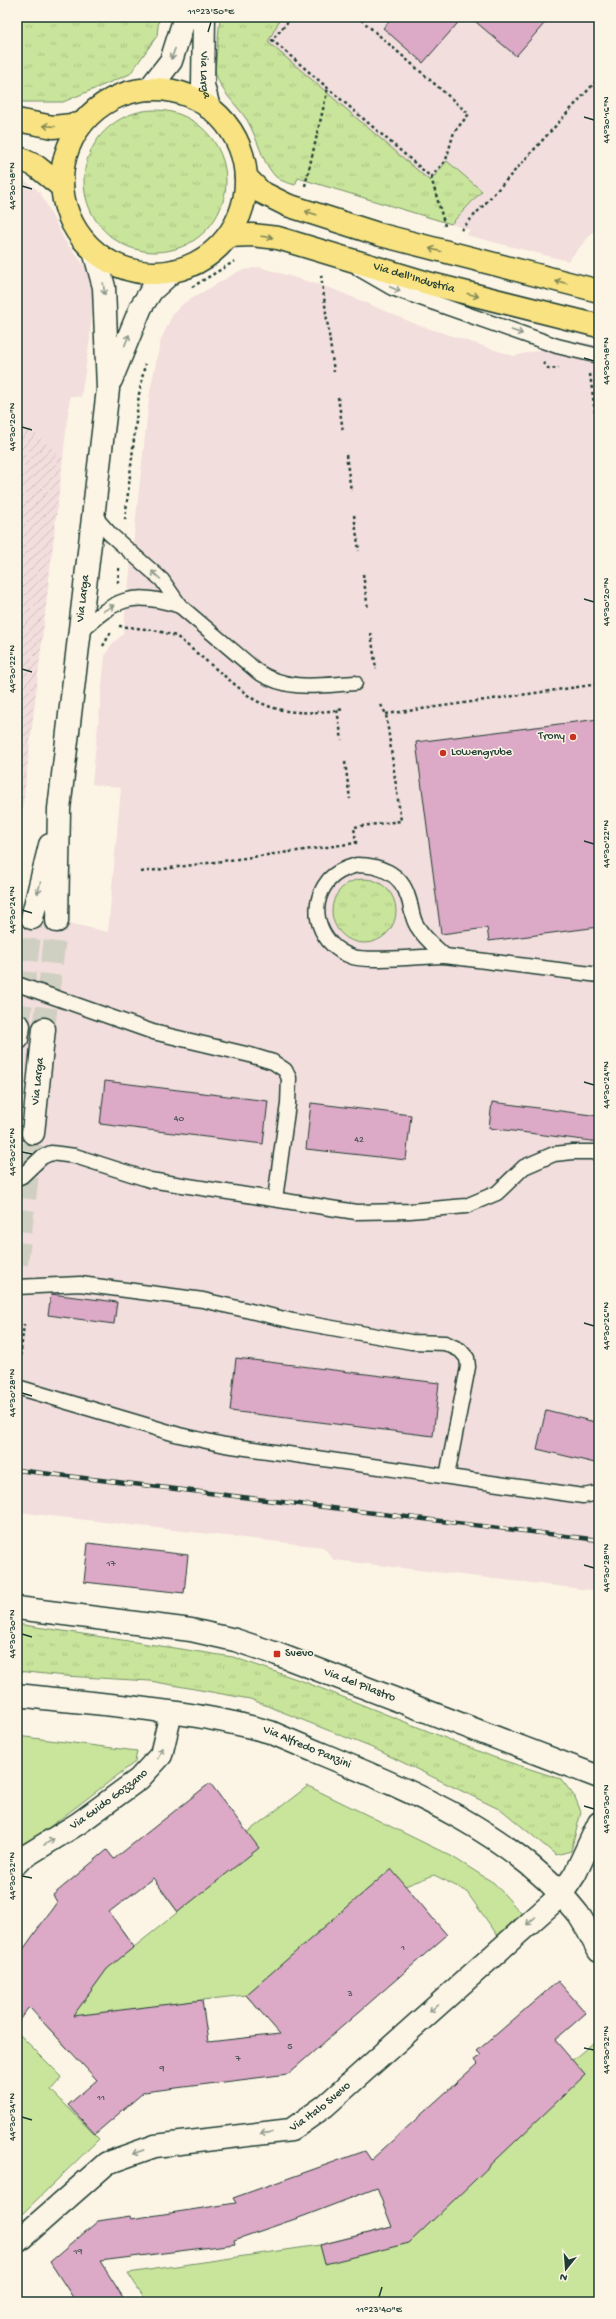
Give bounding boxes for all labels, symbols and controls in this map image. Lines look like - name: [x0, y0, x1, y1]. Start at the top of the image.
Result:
- text: 11°23'50"E: [187, 6, 235, 18]
- one-way arrow: [169, 48, 177, 60]
- street label: Via Larga: [196, 50, 213, 100]
- text: 44°30'16"N: [601, 96, 613, 144]
- one-way arrow: [43, 122, 56, 129]
- text: 44°30'18"N: [7, 162, 19, 210]
- one-way arrow: [304, 209, 317, 216]
- one-way arrow: [260, 233, 273, 241]
- one-way arrow: [429, 246, 442, 253]
- street label: Via dell'Industria: [370, 260, 457, 297]
- one-way arrow: [555, 278, 568, 286]
- one-way arrow: [100, 282, 107, 295]
- one-way arrow: [388, 285, 400, 293]
- one-way arrow: [466, 292, 479, 299]
- one-way arrow: [511, 329, 524, 336]
- one-way arrow: [124, 334, 132, 346]
- text: 44°30'18"N: [601, 337, 613, 385]
- text: 44°30'20"N: [7, 402, 19, 451]
- one-way arrow: [151, 571, 161, 580]
- street label: Via Larga: [74, 574, 93, 624]
- text: 44°30'20"N: [601, 577, 613, 626]
- one-way arrow: [103, 604, 115, 612]
- text: 44°30'22"N: [7, 645, 19, 693]
- place label: Trony: [537, 730, 565, 744]
- marker: Trony: [568, 732, 578, 742]
- place label: Lowengrube: [451, 746, 513, 760]
- marker: Lowengrube: [438, 748, 448, 758]
- text: 44°30'22"N: [601, 820, 613, 868]
- one-way arrow: [35, 881, 42, 894]
- text: 44°30'24"N: [7, 886, 19, 934]
- street label: Via Larga: [29, 1057, 48, 1107]
- text: 44°30'24"N: [601, 1061, 613, 1109]
- house number: 40: [174, 1113, 185, 1125]
- text: 44°30'26"N: [7, 1128, 19, 1176]
- house number: 42: [354, 1134, 364, 1146]
- text: 44°30'26"N: [601, 1302, 613, 1350]
- text: 44°30'28"N: [7, 1368, 19, 1417]
- text: 44°30'28"N: [601, 1543, 613, 1592]
- house number: 17: [105, 1558, 116, 1570]
- text: 44°30'30"N: [7, 1609, 19, 1658]
- place label: Svevo: [285, 1647, 314, 1661]
- marker: Svevo: [272, 1649, 282, 1659]
- street label: Via del Pilastro: [321, 1665, 397, 1706]
- street label: Via Alfredo Panzini: [260, 1723, 353, 1772]
- one-way arrow: [157, 1747, 164, 1759]
- street label: Via Guido Gozzano: [67, 1766, 151, 1834]
- text: 44°30'30"N: [601, 1784, 613, 1833]
- one-way arrow: [43, 1837, 55, 1845]
- text: 44°30'32"N: [7, 1851, 19, 1900]
- one-way arrow: [527, 1916, 537, 1925]
- house number: 1: [400, 1942, 405, 1954]
- house number: 3: [346, 1988, 353, 2000]
- one-way arrow: [429, 2003, 440, 2012]
- text: 44°30'32"N: [601, 2025, 613, 2074]
- house number: 5: [287, 2041, 293, 2053]
- house number: 7: [234, 2053, 241, 2065]
- house number: 9: [158, 2063, 165, 2075]
- street label: Via Italo Svevo: [287, 2079, 354, 2136]
- house number: 11: [96, 2092, 105, 2104]
- text: 44°30'34"N: [7, 2093, 19, 2141]
- one-way arrow: [260, 2129, 273, 2137]
- one-way arrow: [132, 2148, 144, 2156]
- house number: 19: [72, 2246, 83, 2258]
- north arrow: [546, 2249, 586, 2289]
- text: N: [558, 2270, 569, 2283]
- text: 11°23'40"E: [355, 2304, 403, 2316]

